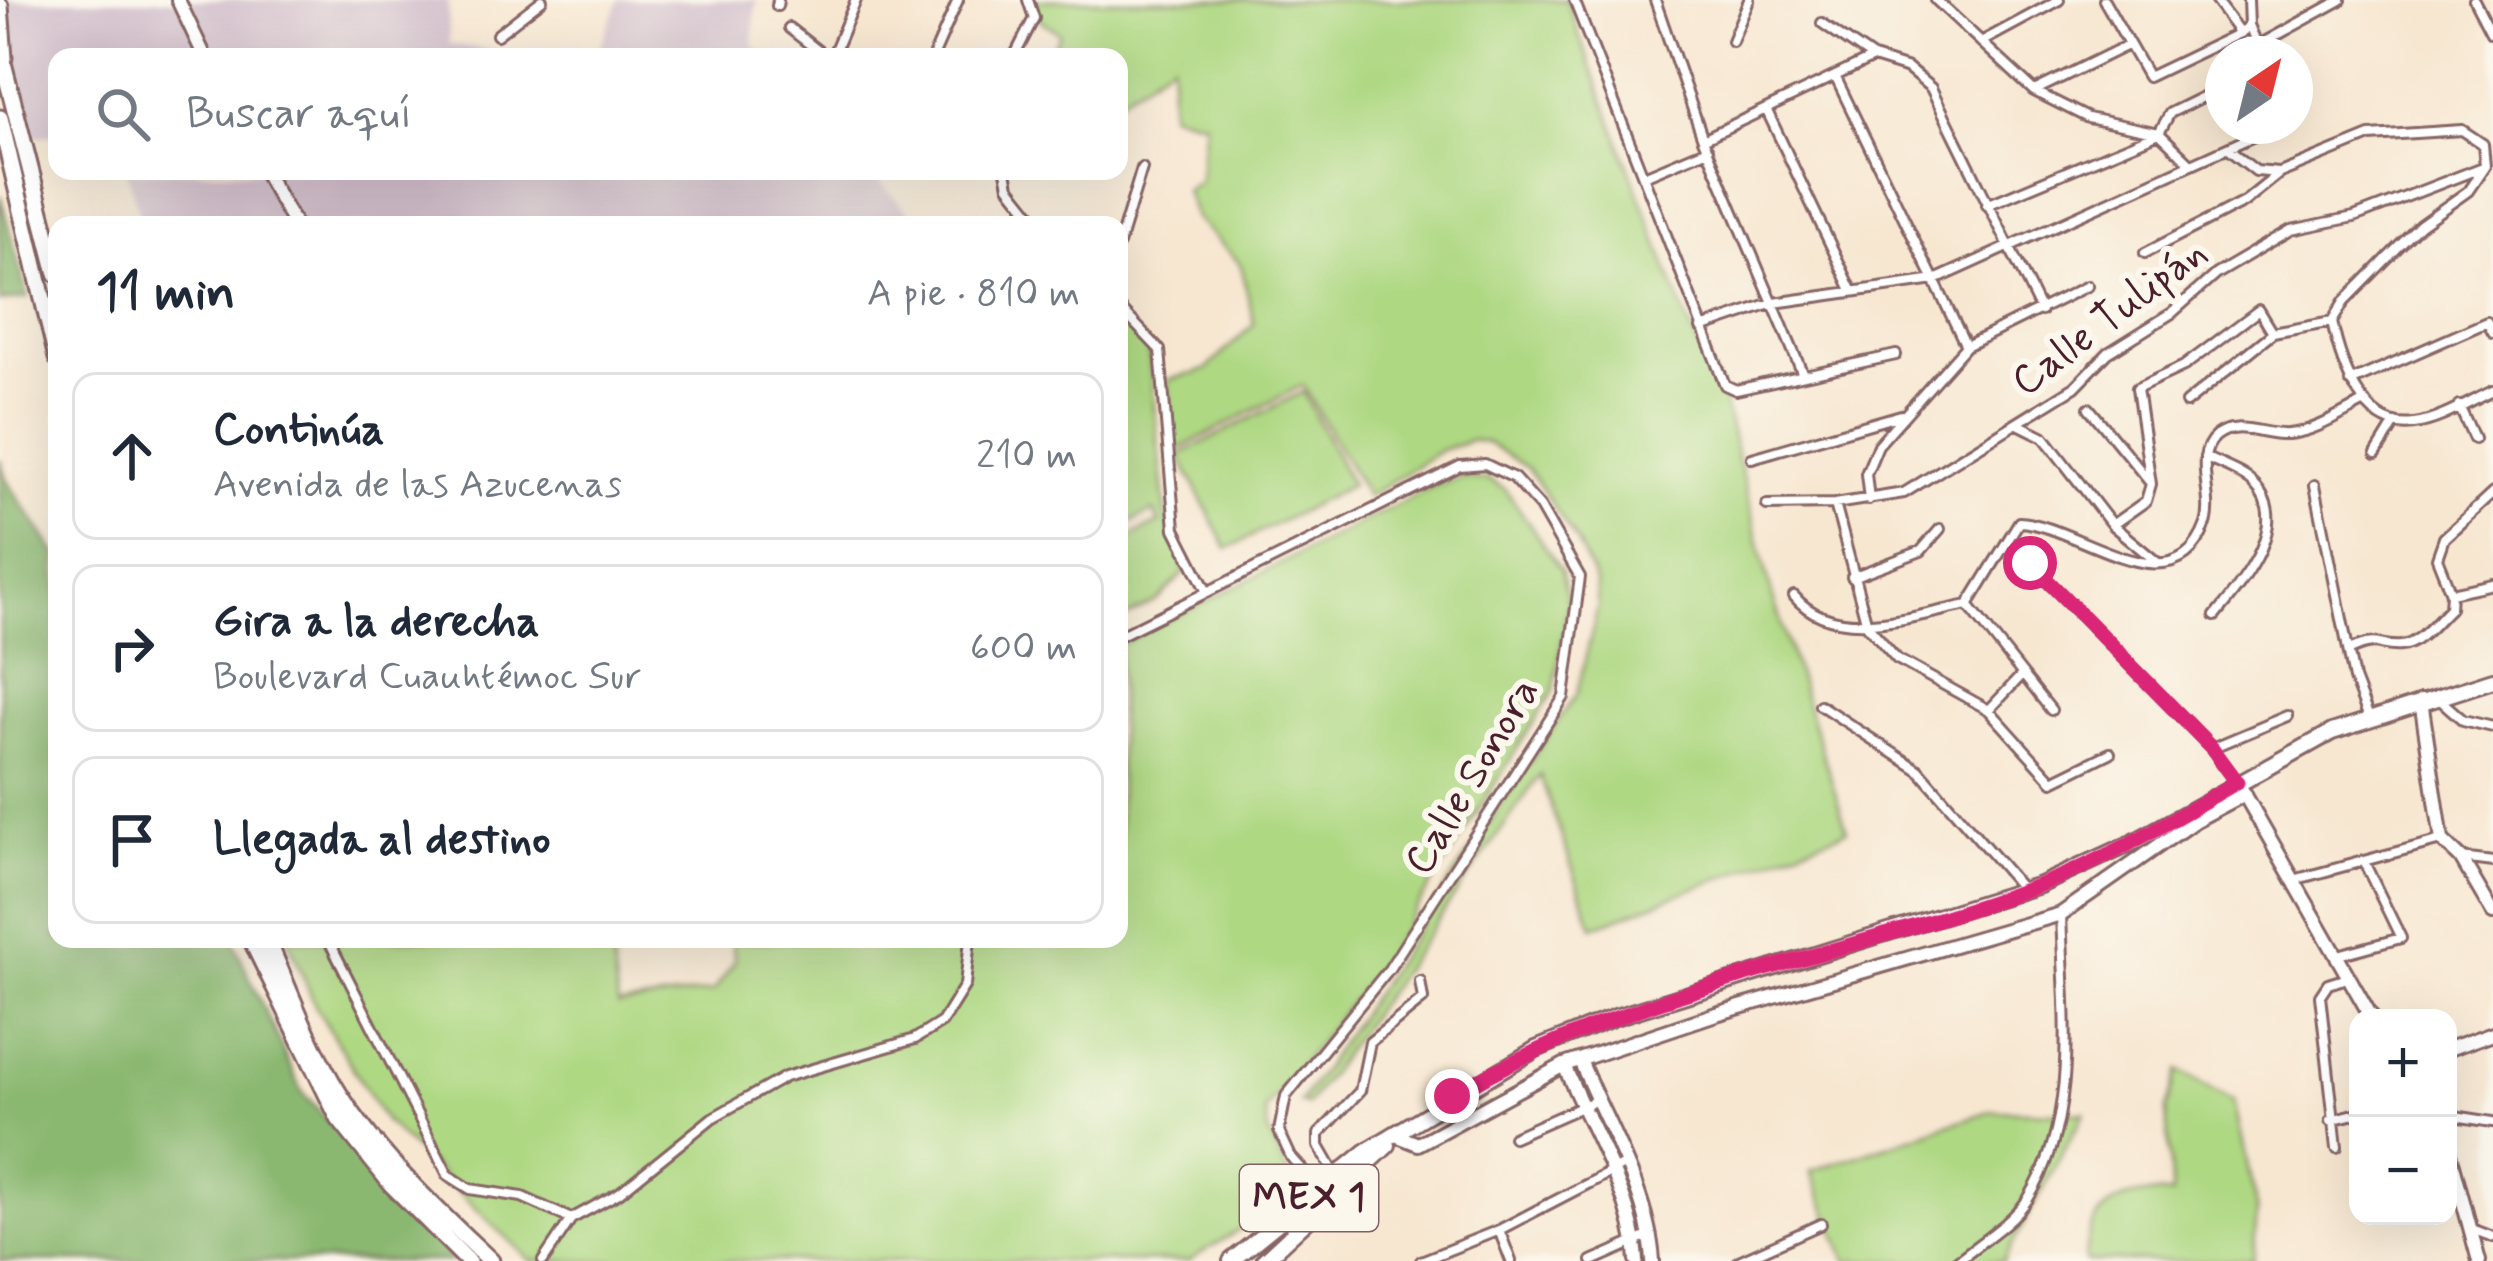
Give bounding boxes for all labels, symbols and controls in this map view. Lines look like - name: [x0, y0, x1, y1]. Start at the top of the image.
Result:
- north arrow: [2205, 36, 2313, 144]
- search box: [48, 48, 1128, 180]
- icon: search: [90, 81, 156, 147]
- text: Buscar aquí: [186, 85, 412, 144]
- street label: Calle Tulipán: [2001, 226, 2219, 410]
- text: 11 min: [96, 261, 235, 327]
- text: A pie · 810 m: [867, 269, 1080, 320]
- text: Continúa: [213, 401, 384, 460]
- icon: ahead: [99, 423, 165, 489]
- text: 210 m: [976, 431, 1077, 482]
- text: Avenida de las Azucenas: [213, 460, 622, 511]
- route start: [2003, 536, 2057, 590]
- text: Gira a la derecha: [213, 593, 539, 652]
- icon: right: [99, 615, 165, 681]
- text: 600 m: [970, 623, 1077, 674]
- text: Boulevard Cuauhtémoc Sur: [213, 652, 642, 703]
- street label: Calle Sonora: [1393, 668, 1553, 886]
- icon: arrive: [99, 807, 165, 873]
- text: Llegada al destino: [213, 811, 550, 870]
- map controls: [2349, 1009, 2457, 1225]
- button: +: [2349, 1009, 2457, 1117]
- route end: [1425, 1069, 1479, 1123]
- button: −: [2349, 1117, 2457, 1225]
- road number: MEX 1: [1240, 1165, 1378, 1231]

